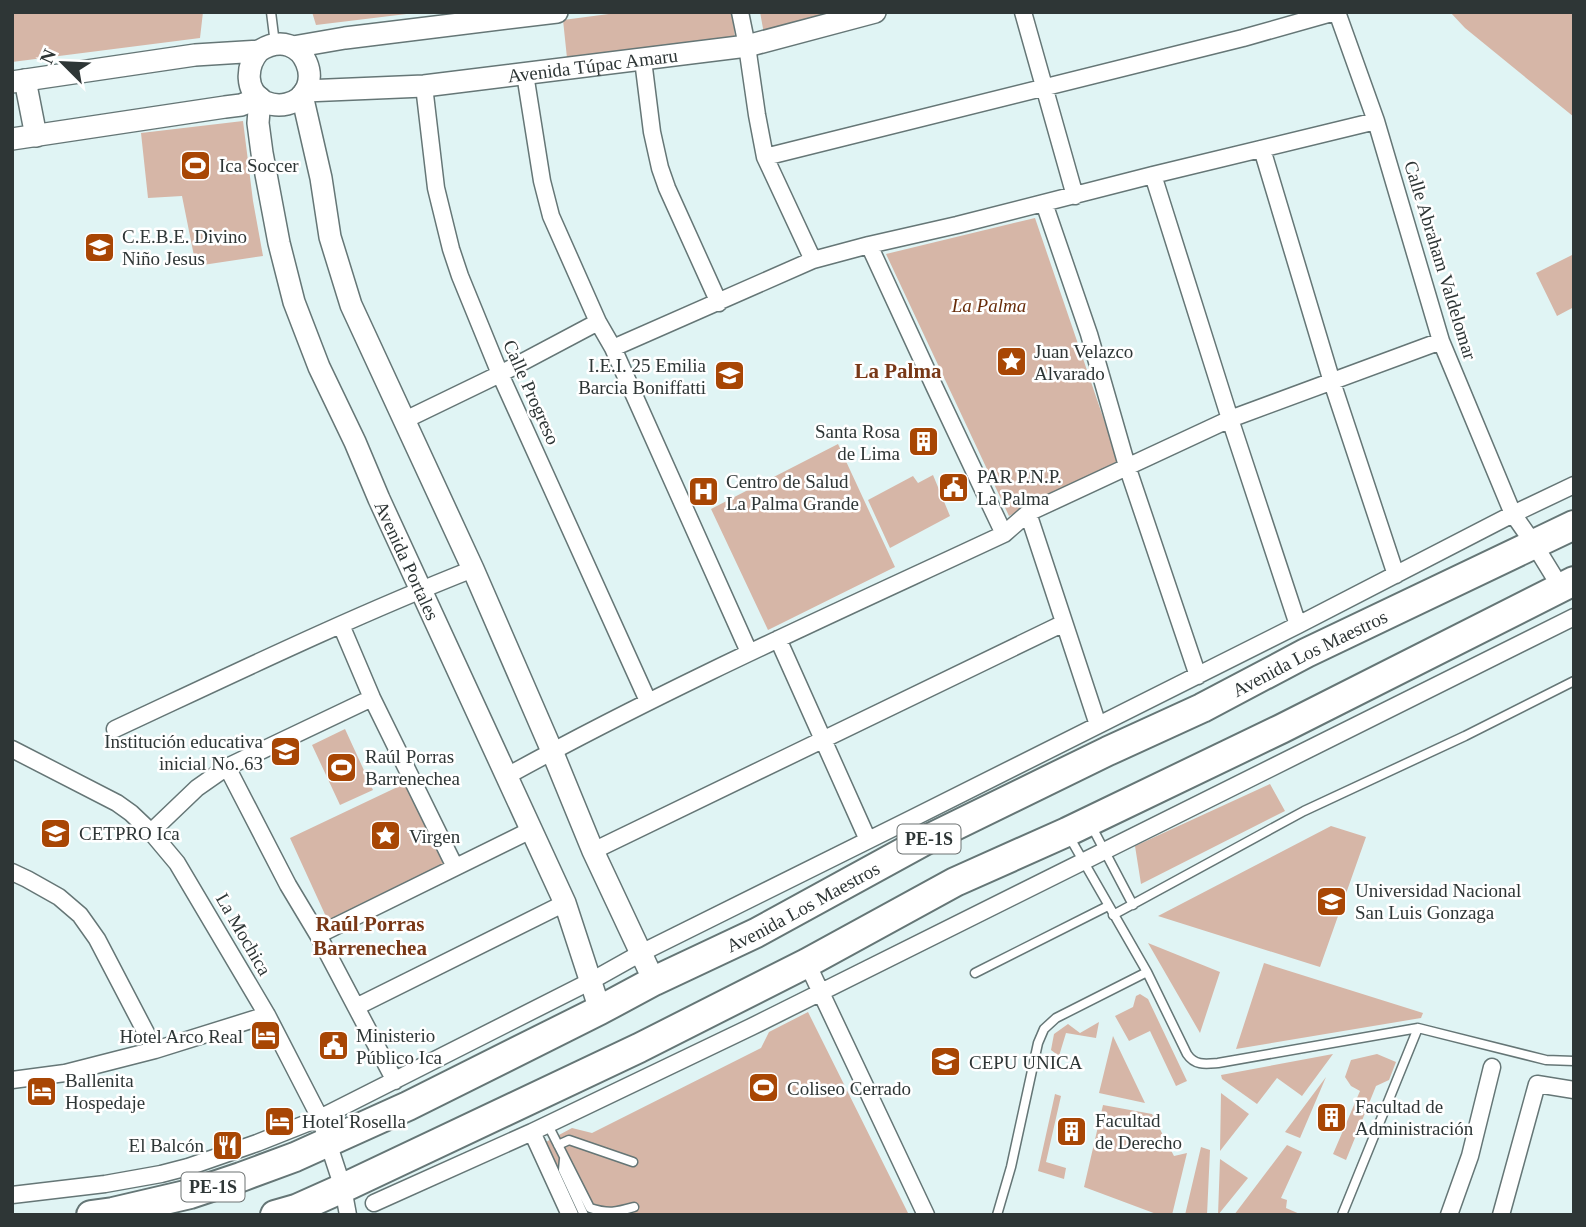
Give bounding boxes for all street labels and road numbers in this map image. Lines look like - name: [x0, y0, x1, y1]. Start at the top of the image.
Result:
- street label: Avenida Túpac Amaru: [506, 45, 679, 87]
- street label: Calle Abraham Valdelomar: [1400, 158, 1481, 363]
- street label: Calle Progreso: [499, 337, 564, 448]
- street label: Avenida Portales: [370, 498, 443, 623]
- street label: Avenida Los Maestros: [1229, 606, 1391, 701]
- road number: PE-1S: [898, 824, 960, 854]
- street label: Avenida Los Maestros: [723, 857, 883, 956]
- street label: La Mochica: [212, 889, 276, 980]
- road number: PE-1S: [182, 1172, 244, 1202]

